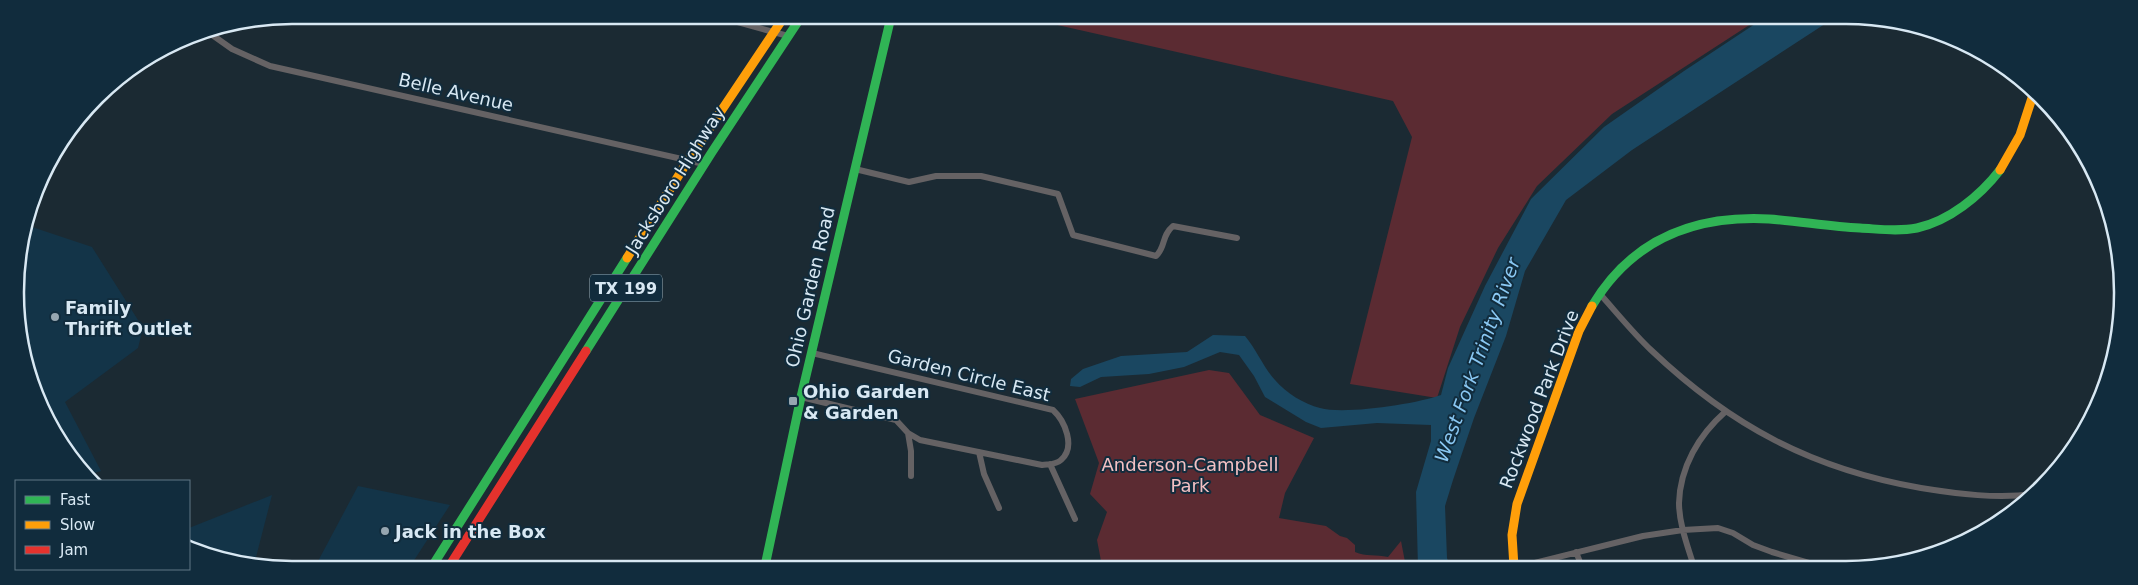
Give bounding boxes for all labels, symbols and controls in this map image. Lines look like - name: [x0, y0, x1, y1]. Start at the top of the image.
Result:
- street label: Belle Avenue: [397, 69, 515, 115]
- street label: Jacksboro Highway: [621, 102, 729, 258]
- street label: Ohio Garden Road: [781, 205, 839, 369]
- water label: West Fork Trinity River: [1430, 254, 1525, 465]
- road number: TX 199: [590, 274, 662, 302]
- place label: Family Thrift Outlet: [65, 297, 192, 339]
- street label: Rockwood Park Drive: [1495, 307, 1583, 491]
- marker: Family Thrift Outlet: [49, 311, 61, 323]
- street label: Garden Circle East: [886, 345, 1052, 405]
- place label: Ohio Garden & Garden: [803, 381, 930, 423]
- marker: Ohio Garden & Garden: [787, 395, 799, 407]
- park label: Anderson-Campbell Park: [1102, 454, 1278, 496]
- legend: [15, 480, 190, 570]
- text: Fast: [60, 491, 90, 509]
- text: Slow: [60, 516, 95, 534]
- place label: Jack in the Box: [393, 521, 546, 542]
- marker: Jack in the Box: [379, 525, 391, 537]
- text: Jam: [59, 541, 88, 559]

